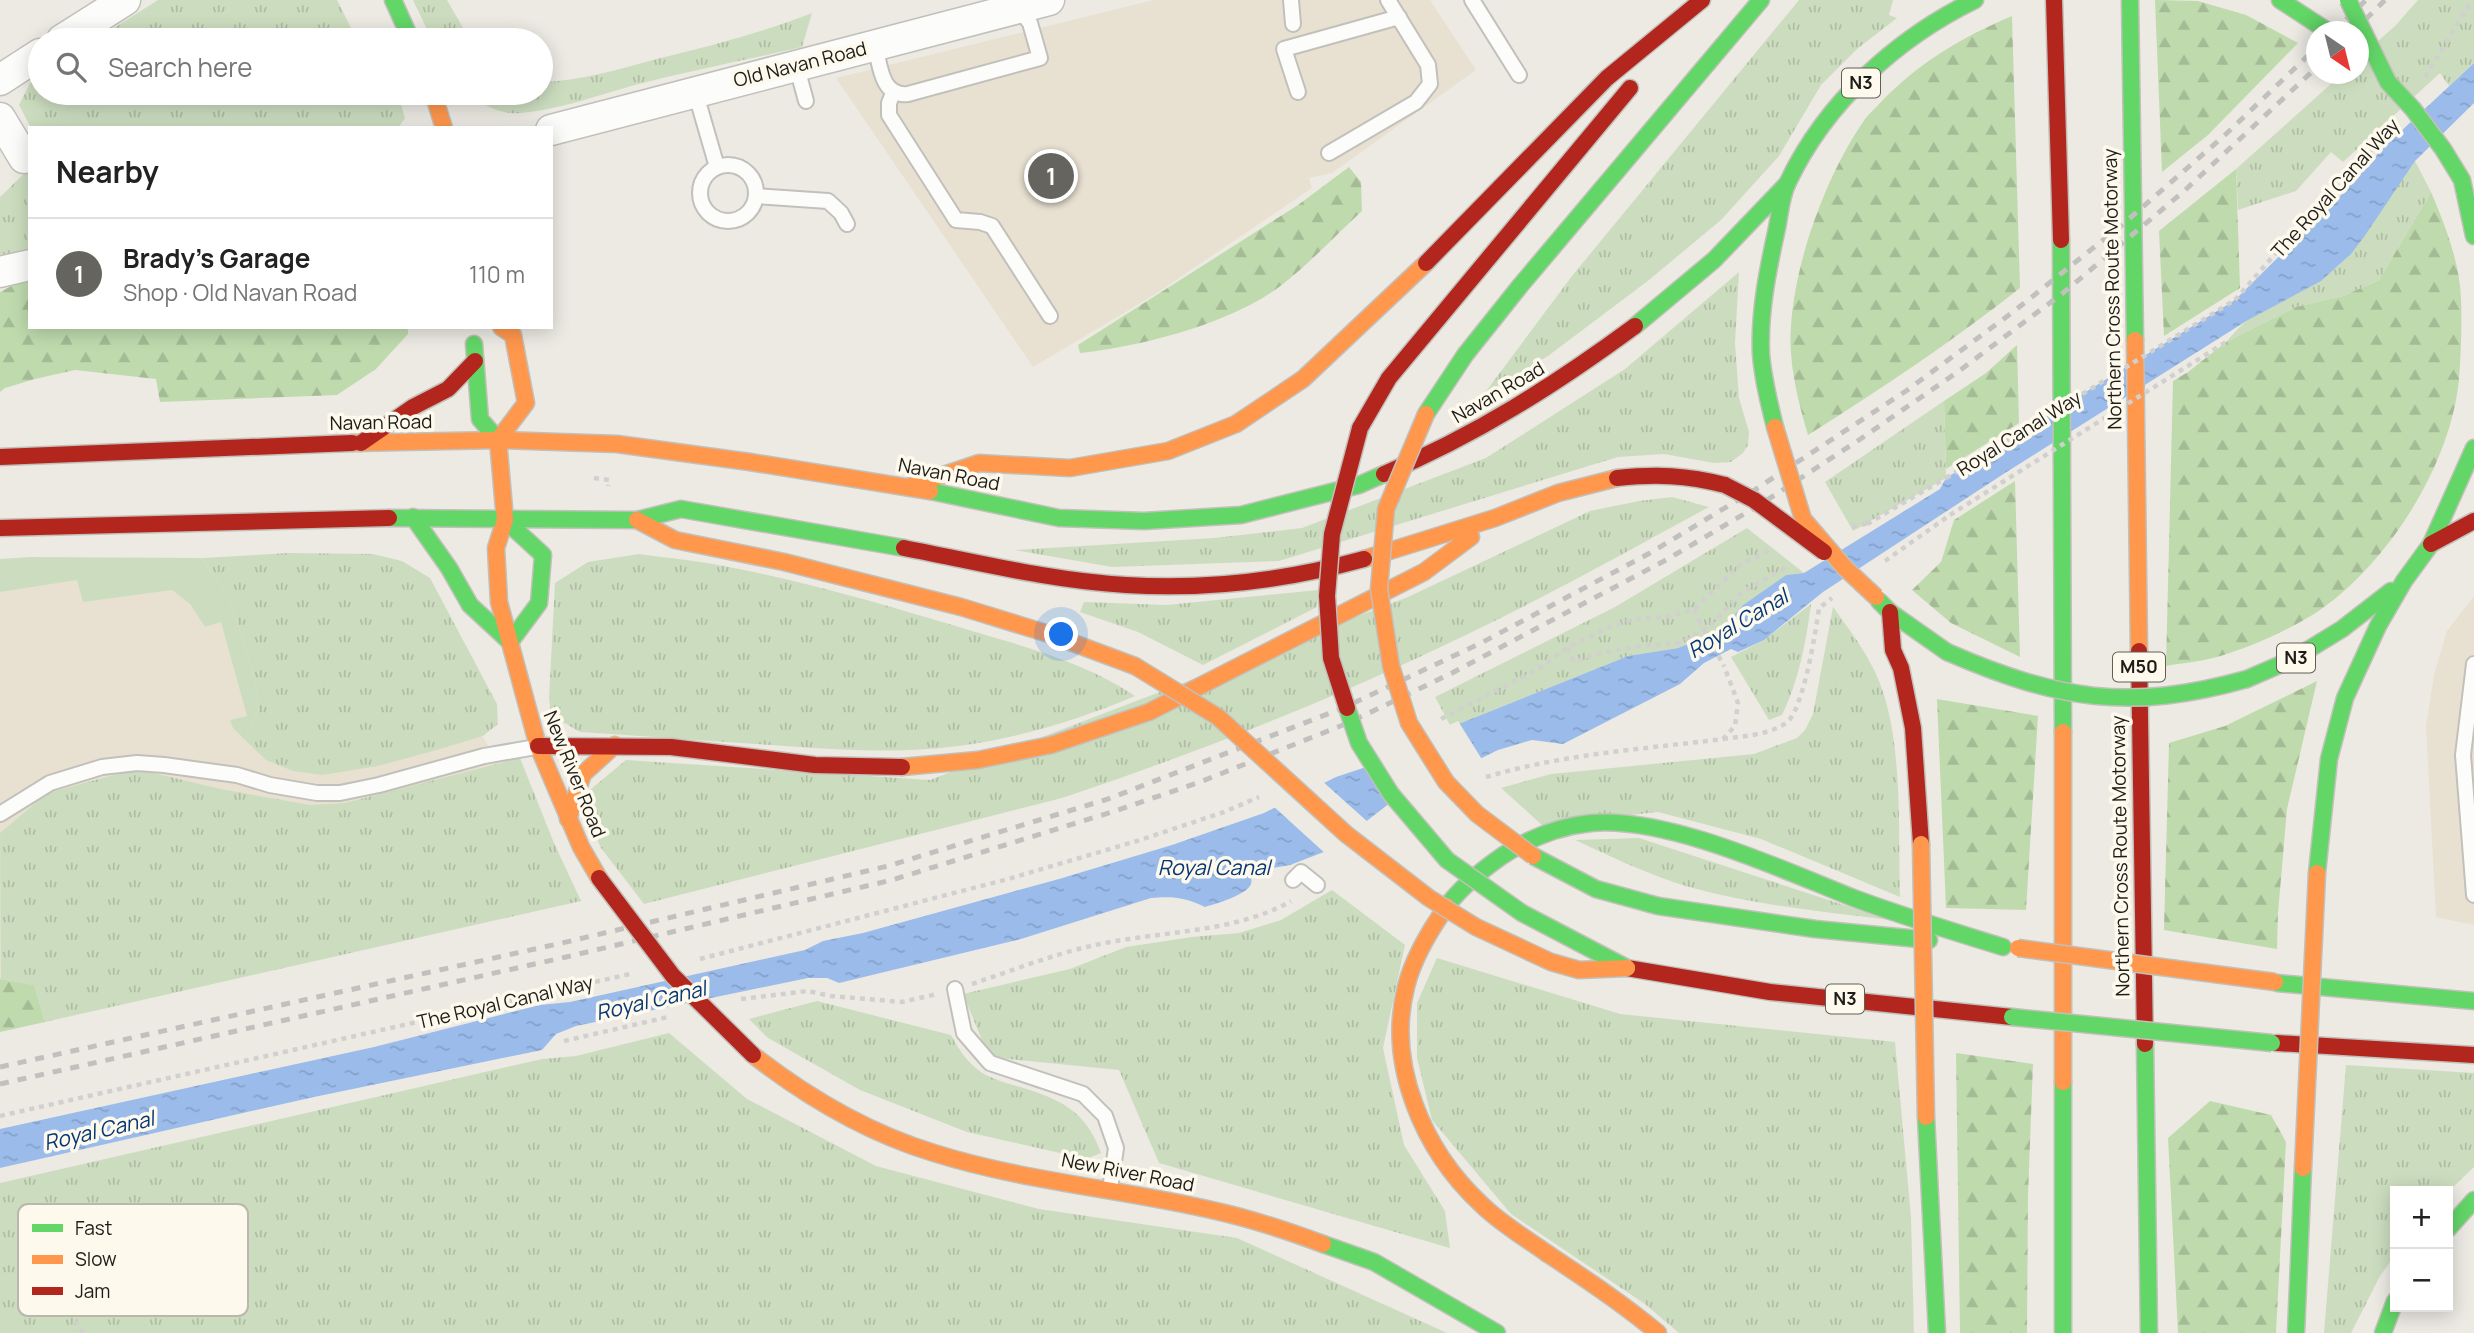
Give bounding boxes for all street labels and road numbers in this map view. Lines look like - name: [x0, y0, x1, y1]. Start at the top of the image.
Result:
- street label: Old Navan Road: [731, 35, 869, 93]
- road number: N3: [1842, 68, 1880, 98]
- street label: The Royal Canal Way: [2265, 112, 2405, 264]
- street label: Northern Cross Route Motorway: [2097, 148, 2127, 430]
- street label: Navan Road: [1447, 355, 1549, 429]
- street label: Royal Canal Way: [1952, 384, 2086, 482]
- street label: Navan Road: [329, 408, 433, 436]
- street label: Navan Road: [896, 451, 1002, 497]
- road number: N3: [2277, 644, 2315, 672]
- road number: M50: [2113, 652, 2165, 682]
- street label: New River Road: [538, 707, 612, 841]
- street label: Northern Cross Route Motorway: [2105, 715, 2135, 997]
- street label: The Royal Canal Way: [414, 969, 596, 1035]
- road number: N3: [1826, 984, 1864, 1014]
- street label: New River Road: [1059, 1146, 1197, 1198]

